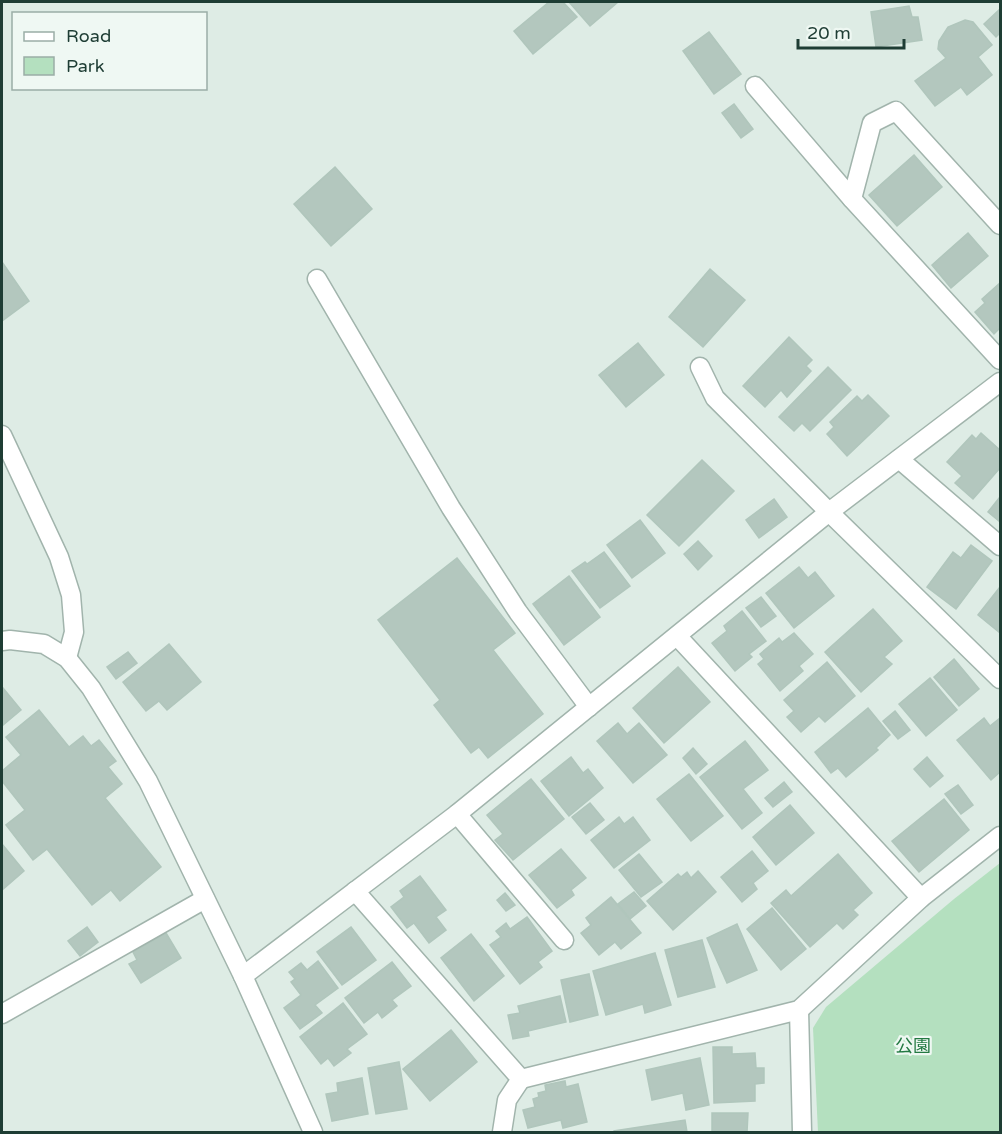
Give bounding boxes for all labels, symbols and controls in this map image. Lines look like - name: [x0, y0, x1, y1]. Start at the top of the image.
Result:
- legend: [12, 12, 207, 90]
- scale bar: [798, 12, 904, 50]
- text: 20 m: [807, 22, 851, 44]
- text: Road: [66, 25, 111, 47]
- text: Park: [66, 55, 105, 77]
- park label: 公園: [895, 1035, 931, 1057]

